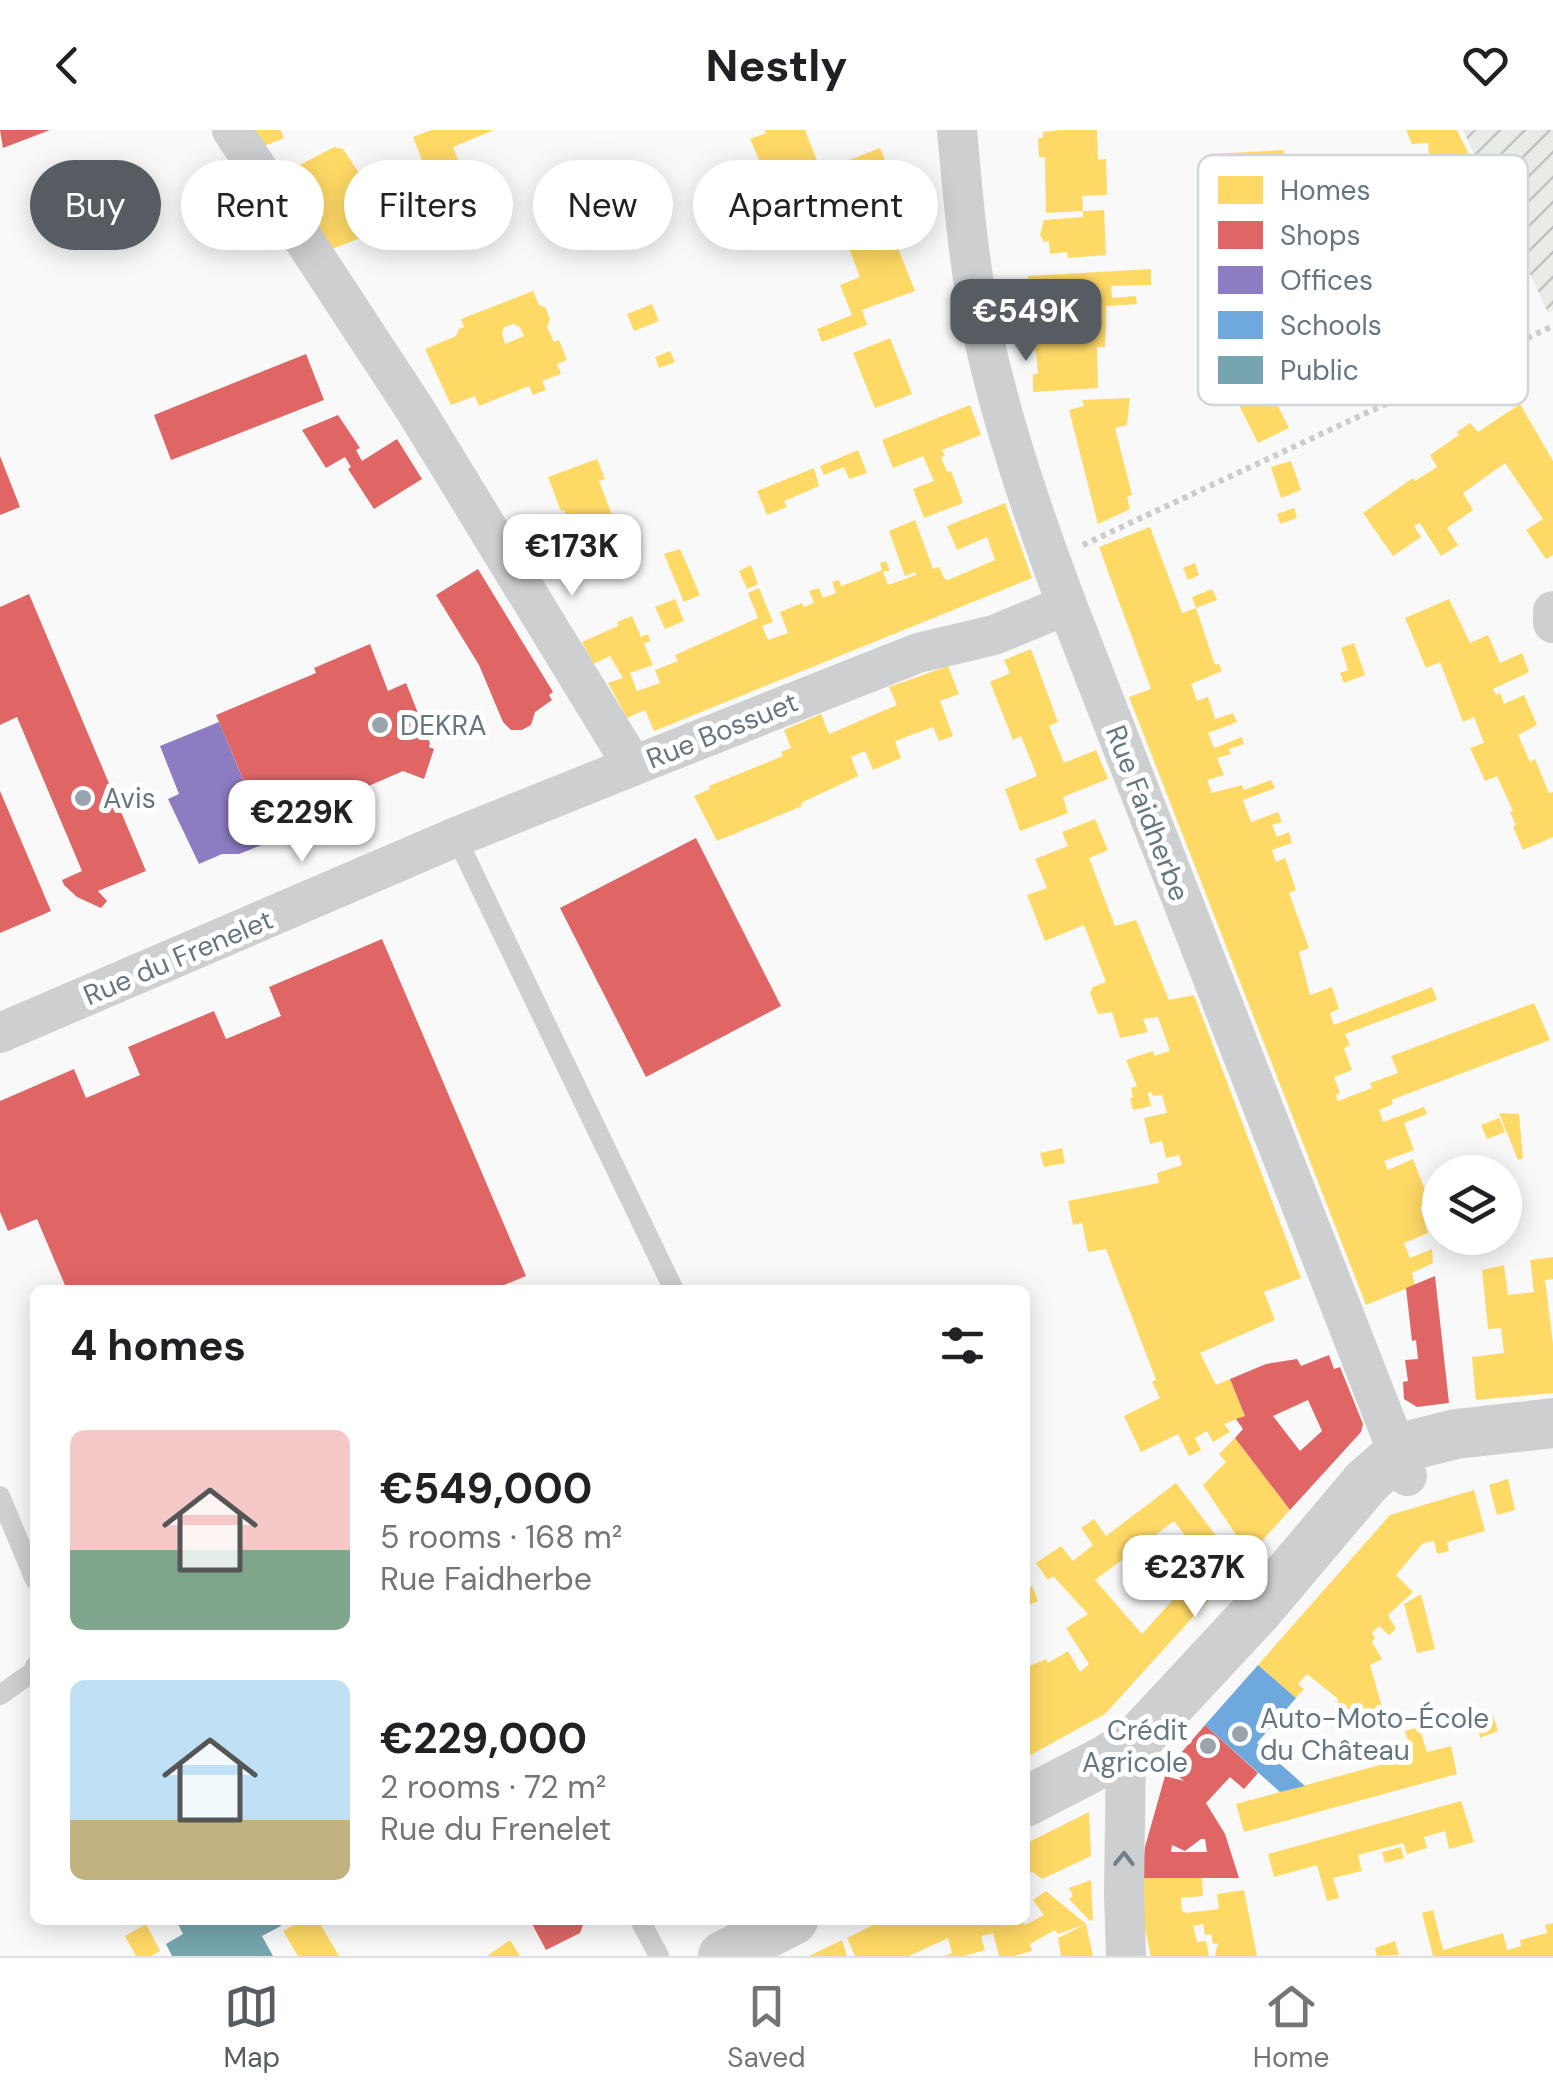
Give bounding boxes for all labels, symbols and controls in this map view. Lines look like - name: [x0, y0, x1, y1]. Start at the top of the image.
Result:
- text: Nestly: [706, 36, 847, 95]
- icon: back: [40, 38, 95, 93]
- icon: heart: [1458, 38, 1513, 93]
- legend: [1198, 155, 1528, 405]
- chip: Buy: [30, 160, 161, 250]
- chip: Rent: [181, 160, 324, 250]
- chip: Filters: [344, 160, 513, 250]
- chip: New: [533, 160, 673, 250]
- chip: Apartment: [693, 160, 938, 250]
- text: Homes: [1280, 172, 1371, 209]
- text: Shops: [1280, 217, 1361, 254]
- text: Offices: [1280, 262, 1373, 299]
- pin: €549K: [956, 279, 1096, 364]
- text: €549K: [972, 290, 1080, 332]
- text: Schools: [1280, 307, 1382, 344]
- text: Public: [1280, 352, 1359, 389]
- pin: €173K: [502, 514, 642, 599]
- text: €173K: [525, 525, 619, 567]
- street label: Rue Bossuet: [641, 683, 803, 778]
- place label: DEKRA: [400, 707, 487, 744]
- marker: DEKRA: [369, 714, 391, 736]
- street label: Rue Faidherbe: [1097, 720, 1198, 906]
- place label: Avis: [103, 780, 156, 817]
- pin: €229K: [232, 780, 372, 865]
- marker: Avis: [72, 787, 94, 809]
- text: €229K: [250, 791, 354, 833]
- street label: Rue du Frenelet: [78, 901, 279, 1014]
- map controls: [1422, 1155, 1522, 1255]
- button: layers: [1422, 1155, 1522, 1255]
- text: 4 homes: [70, 1318, 246, 1373]
- icon: filters: [935, 1318, 990, 1373]
- text: €549,000: [380, 1461, 592, 1516]
- icon: home: [150, 1470, 270, 1590]
- text: 5 rooms · 168 m²: [380, 1516, 622, 1558]
- pin: €237K: [1125, 1535, 1265, 1620]
- text: €237K: [1145, 1546, 1245, 1588]
- text: Rue Faidherbe: [380, 1558, 592, 1600]
- place label: Auto-Moto-École du Château: [1260, 1700, 1489, 1769]
- text: €229,000: [380, 1711, 587, 1766]
- place label: Crédit Agricole: [1082, 1712, 1188, 1781]
- icon: home: [150, 1720, 270, 1840]
- marker: Auto-Moto-École du Château: [1229, 1723, 1251, 1745]
- marker: Crédit Agricole: [1197, 1735, 1219, 1757]
- text: 2 rooms · 72 m²: [380, 1766, 606, 1808]
- text: Rue du Frenelet: [380, 1808, 611, 1850]
- one-way arrow: [1113, 1850, 1135, 1866]
- tab: Map: [224, 1979, 280, 2076]
- tab: Saved: [727, 1979, 806, 2076]
- tab: Home: [1253, 1979, 1329, 2076]

